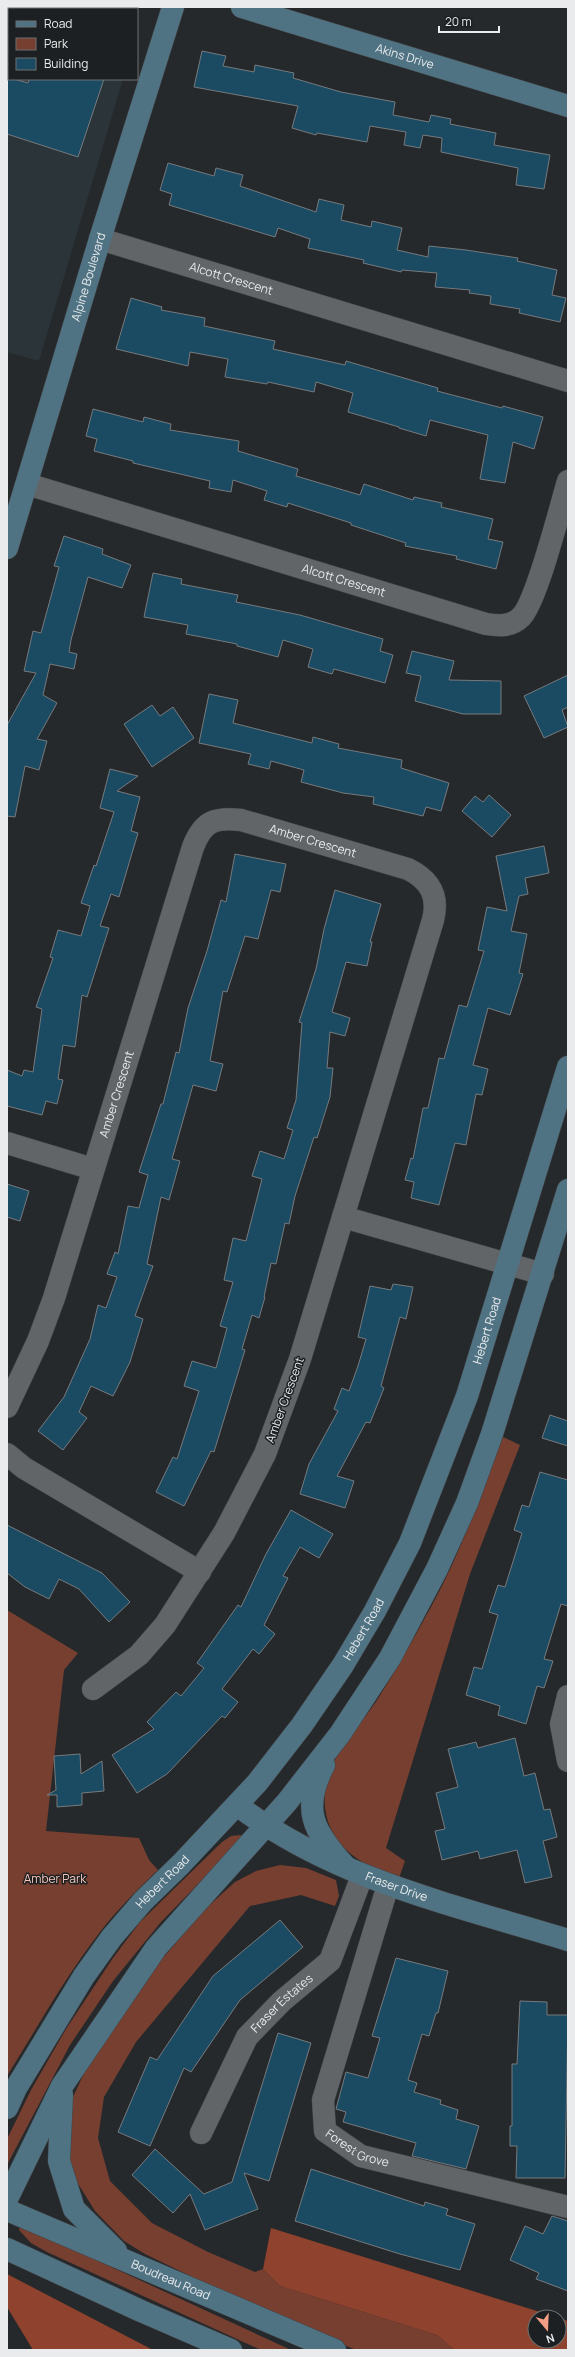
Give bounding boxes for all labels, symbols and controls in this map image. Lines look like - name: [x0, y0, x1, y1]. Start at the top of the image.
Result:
- legend: [8, 8, 138, 80]
- scale bar: [439, 8, 499, 34]
- text: 20 m: [445, 13, 472, 30]
- text: Road: [44, 15, 72, 32]
- text: Park: [44, 35, 69, 52]
- street label: Akins Drive: [373, 39, 436, 73]
- text: Building: [44, 55, 88, 72]
- street label: Alpine Boulevard: [67, 230, 109, 323]
- street label: Alcott Crescent: [187, 258, 275, 299]
- street label: Alcott Crescent: [300, 559, 388, 601]
- street label: Amber Crescent: [267, 820, 359, 861]
- street label: Amber Crescent: [95, 1048, 138, 1140]
- street label: Hebert Road: [468, 1295, 505, 1366]
- street label: Amber Crescent: [261, 1354, 308, 1445]
- street label: Hebert Road: [339, 1595, 388, 1663]
- street label: Hebert Road: [132, 1851, 193, 1912]
- street label: Fraser Drive: [363, 1867, 430, 1905]
- park label: Amber Park: [24, 1870, 87, 1887]
- street label: Fraser Estates: [247, 1970, 316, 2036]
- street label: Forest Grove: [322, 2125, 391, 2171]
- street label: Boudreau Road: [129, 2255, 213, 2304]
- north arrow: [527, 2309, 567, 2349]
- text: N: [544, 2331, 557, 2347]

